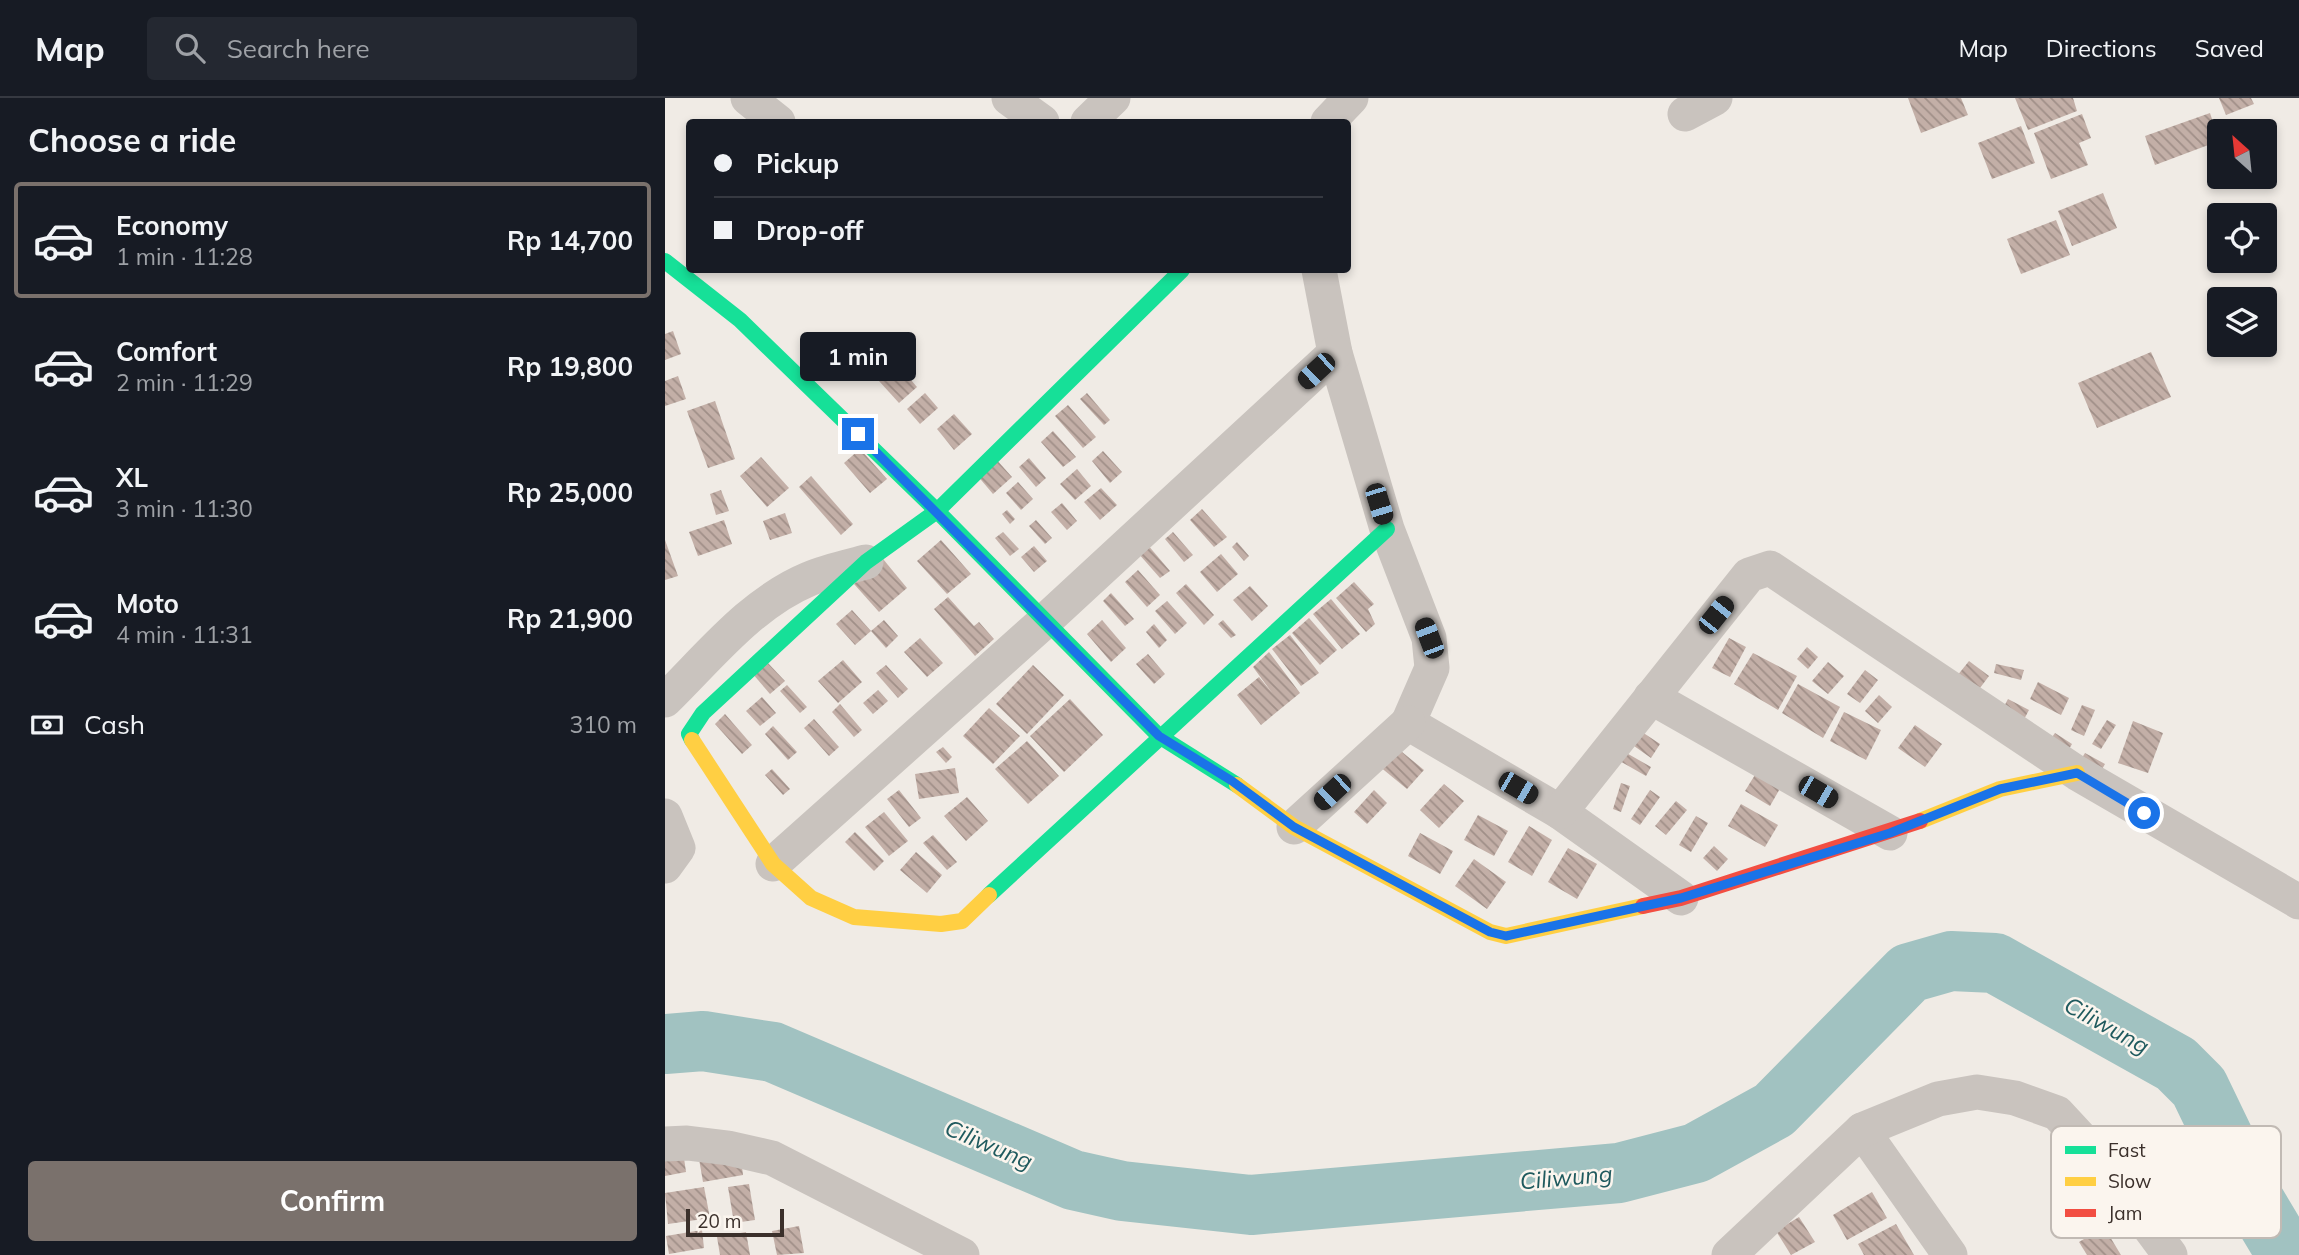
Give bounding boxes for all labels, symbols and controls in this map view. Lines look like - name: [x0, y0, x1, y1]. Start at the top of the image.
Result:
- search box: [147, 17, 637, 80]
- text: Map: [35, 28, 105, 69]
- icon: search: [171, 29, 209, 67]
- text: Search here: [227, 32, 370, 65]
- text: Map: [1958, 33, 2008, 63]
- text: Directions: [2046, 33, 2157, 63]
- text: Saved: [2195, 33, 2264, 63]
- north arrow: [2207, 119, 2277, 189]
- map controls: [2207, 119, 2277, 357]
- text: Choose a ride: [28, 120, 236, 160]
- text: Pickup: [756, 147, 839, 180]
- button: locate: [2207, 203, 2277, 273]
- icon: car: [32, 209, 95, 272]
- text: Economy: [116, 209, 228, 242]
- text: Drop-off: [756, 214, 863, 247]
- text: Rp 14,700: [507, 224, 633, 257]
- text: 1 min · 11:28: [116, 242, 253, 271]
- button: layers: [2207, 287, 2277, 357]
- callout: 1 min: [800, 332, 916, 382]
- icon: car: [32, 335, 95, 398]
- text: Comfort: [116, 335, 217, 368]
- text: 1 min: [828, 342, 888, 371]
- car: [1294, 349, 1339, 393]
- text: Rp 19,800: [507, 350, 633, 383]
- text: 2 min · 11:29: [116, 368, 253, 397]
- route end: [842, 418, 874, 450]
- icon: car: [32, 461, 95, 524]
- text: XL: [116, 461, 148, 494]
- text: Rp 25,000: [507, 476, 633, 509]
- car: [1363, 481, 1396, 527]
- text: 3 min · 11:30: [116, 494, 253, 523]
- icon: car: [32, 587, 95, 650]
- text: Moto: [116, 587, 179, 620]
- car: [1695, 592, 1738, 638]
- text: Rp 21,900: [507, 602, 633, 635]
- car: [1412, 615, 1447, 661]
- text: 4 min · 11:31: [116, 620, 253, 649]
- icon: cash: [28, 706, 66, 744]
- text: Cash: [84, 708, 145, 741]
- text: 310 m: [569, 710, 637, 739]
- car: [1495, 768, 1542, 808]
- car: [1310, 770, 1355, 814]
- car: [1795, 772, 1842, 812]
- route start: [2128, 797, 2160, 829]
- water label: Ciliwung: [2059, 990, 2155, 1060]
- water label: Ciliwung: [941, 1113, 1037, 1176]
- legend: [2051, 1126, 2281, 1238]
- text: Fast: [2108, 1138, 2146, 1162]
- water label: Ciliwung: [1519, 1159, 1614, 1195]
- button: Confirm: [28, 1161, 637, 1241]
- text: Slow: [2108, 1169, 2152, 1193]
- text: Jam: [2108, 1201, 2142, 1225]
- scale bar: [686, 1206, 784, 1238]
- text: 20 m: [697, 1209, 741, 1233]

